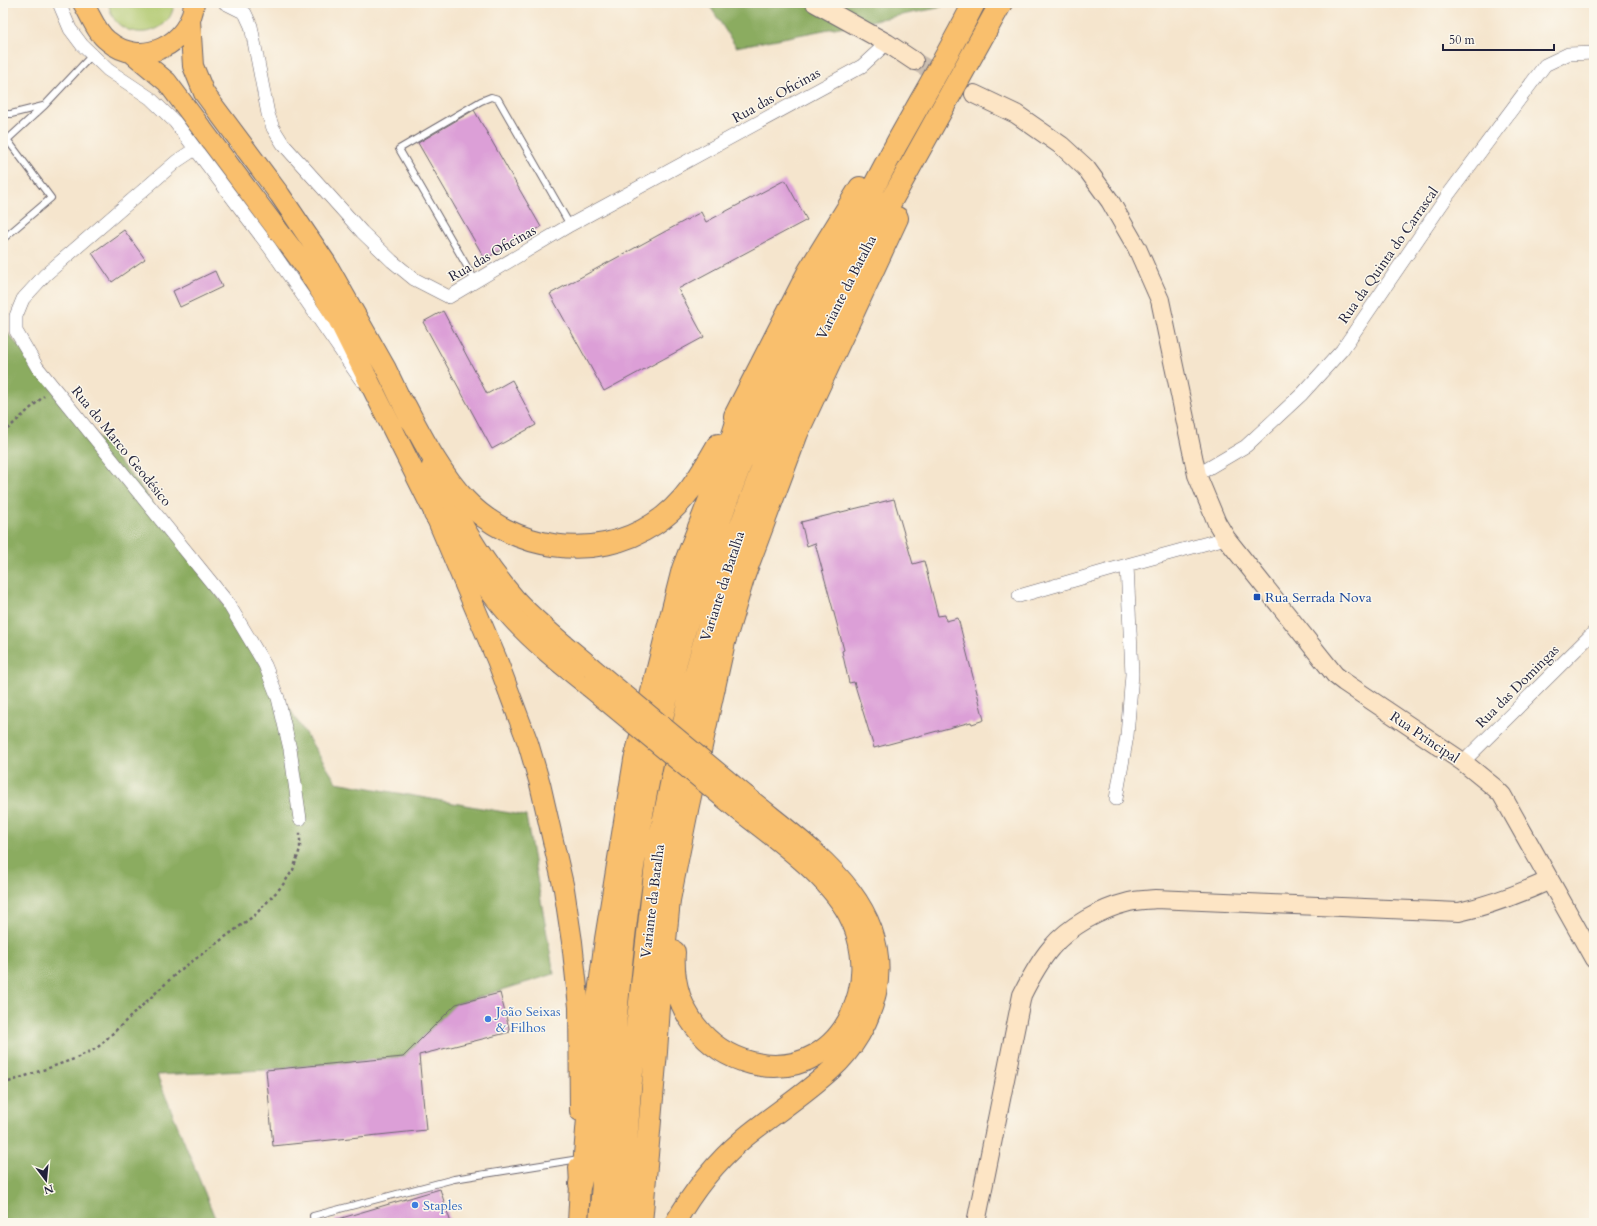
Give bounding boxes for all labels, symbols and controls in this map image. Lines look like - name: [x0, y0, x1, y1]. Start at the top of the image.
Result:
- scale bar: [1443, 26, 1554, 52]
- text: 50 m: [1449, 32, 1476, 48]
- street label: Rua das Oficinas: [729, 63, 824, 128]
- street label: Rua da Quinta do Carrascal: [1334, 183, 1443, 327]
- street label: Rua das Oficinas: [445, 221, 540, 286]
- street label: Variante da Batalha: [812, 232, 881, 343]
- street label: Rua do Marco Geodésico: [67, 382, 176, 511]
- street label: Variante da Batalha: [696, 529, 749, 644]
- place label: Rua Serrada Nova: [1265, 588, 1372, 607]
- marker: Rua Serrada Nova: [1252, 592, 1262, 602]
- street label: Rua das Domingas: [1472, 640, 1563, 732]
- street label: Rua Principal: [1386, 707, 1463, 768]
- street label: Variante da Batalha: [636, 843, 669, 959]
- place label: João Seixas & Filhos: [494, 1002, 561, 1037]
- marker: João Seixas & Filhos: [483, 1014, 493, 1024]
- north arrow: [26, 1160, 66, 1200]
- text: N: [42, 1181, 55, 1198]
- place label: Staples: [423, 1196, 463, 1215]
- marker: Staples: [410, 1200, 420, 1210]

